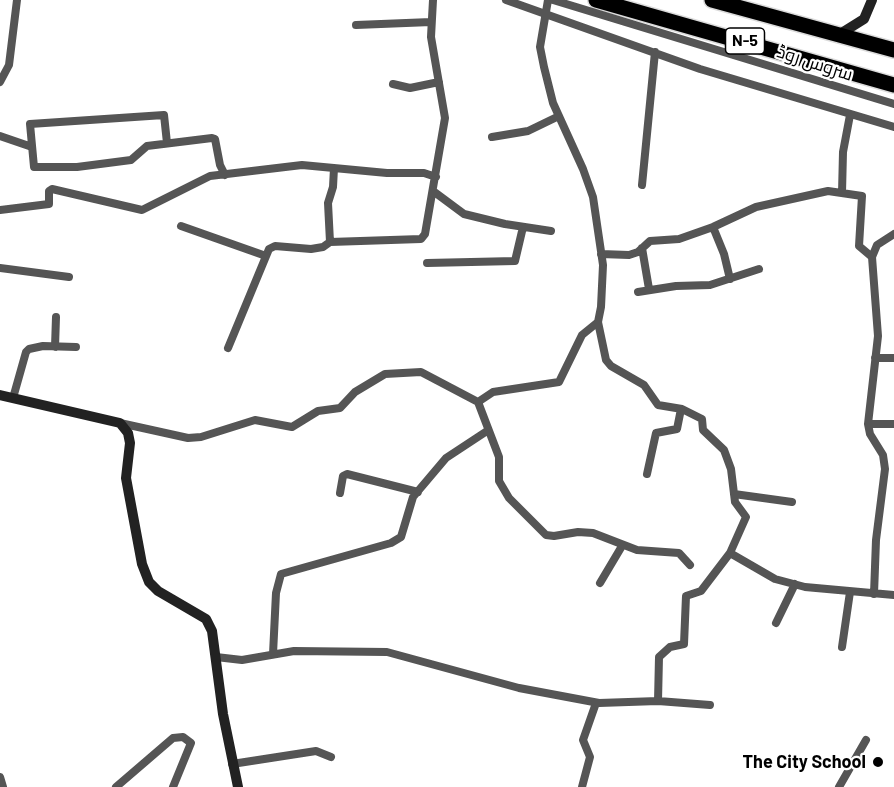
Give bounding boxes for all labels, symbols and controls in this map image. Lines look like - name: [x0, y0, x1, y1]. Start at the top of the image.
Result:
- road number: N-5: [726, 28, 764, 54]
- street label: سروس روڈ: [774, 41, 856, 85]
- place label: The City School: [743, 751, 866, 773]
- marker: The City School: [871, 755, 885, 769]

